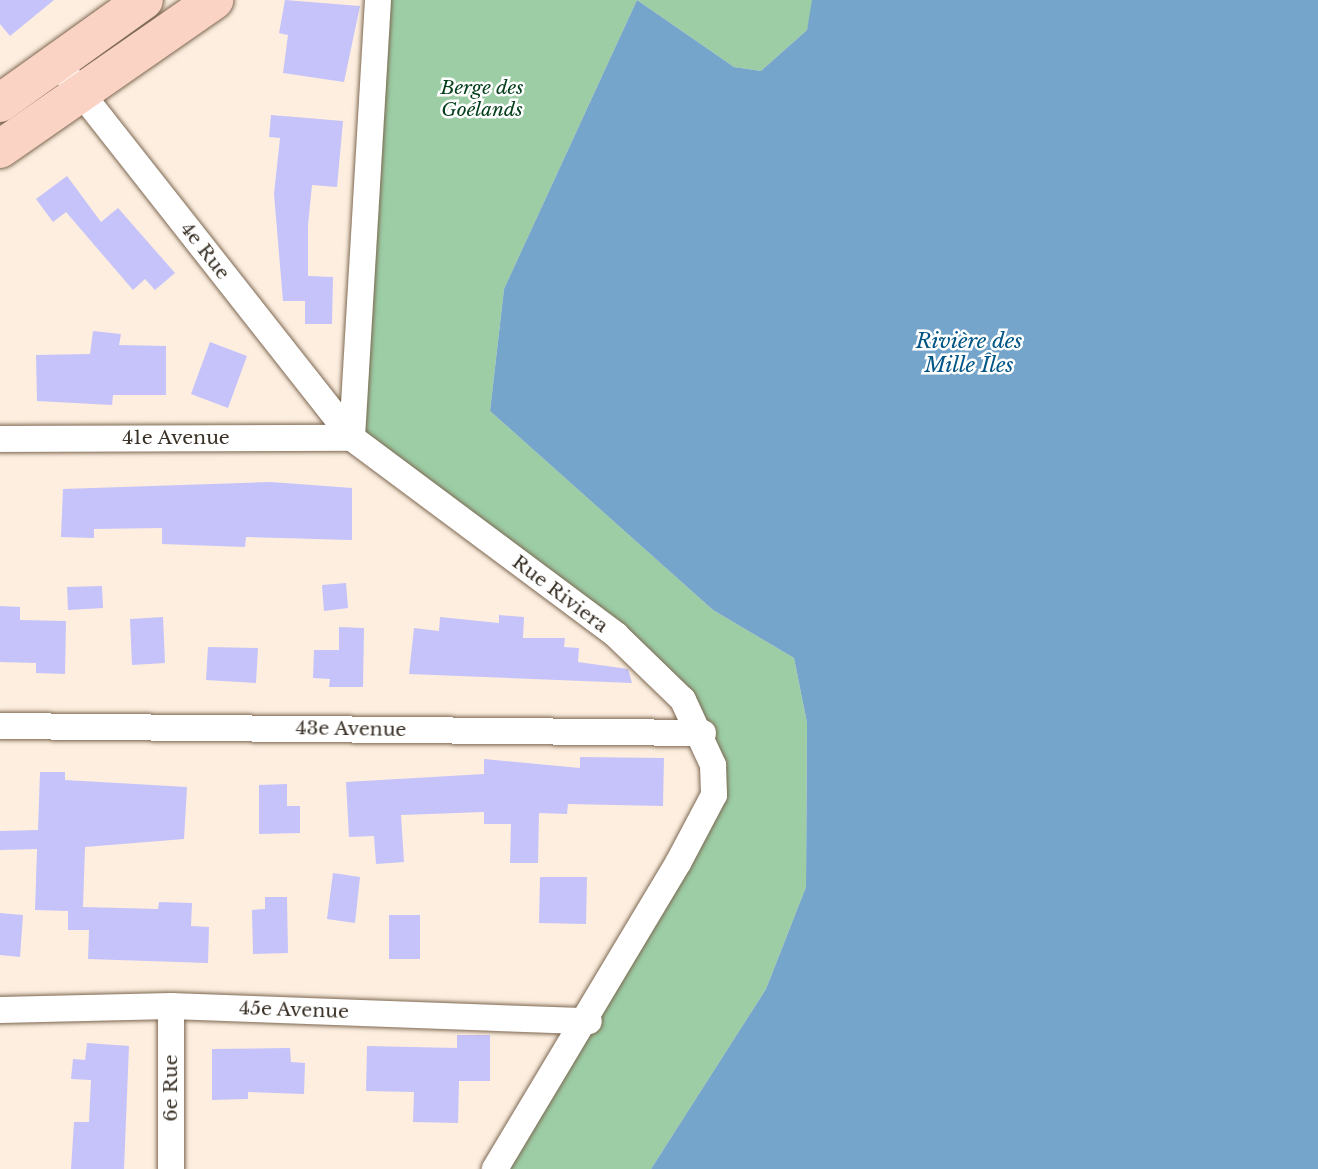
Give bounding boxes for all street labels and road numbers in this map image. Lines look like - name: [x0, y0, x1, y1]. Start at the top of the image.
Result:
- street label: 4e Rue: [176, 218, 234, 284]
- street label: 41e Avenue: [122, 427, 230, 449]
- street label: Rue Riviera: [508, 551, 612, 637]
- street label: 43e Avenue: [295, 717, 407, 741]
- street label: 45e Avenue: [238, 997, 350, 1023]
- street label: 6e Rue: [160, 1054, 182, 1122]

